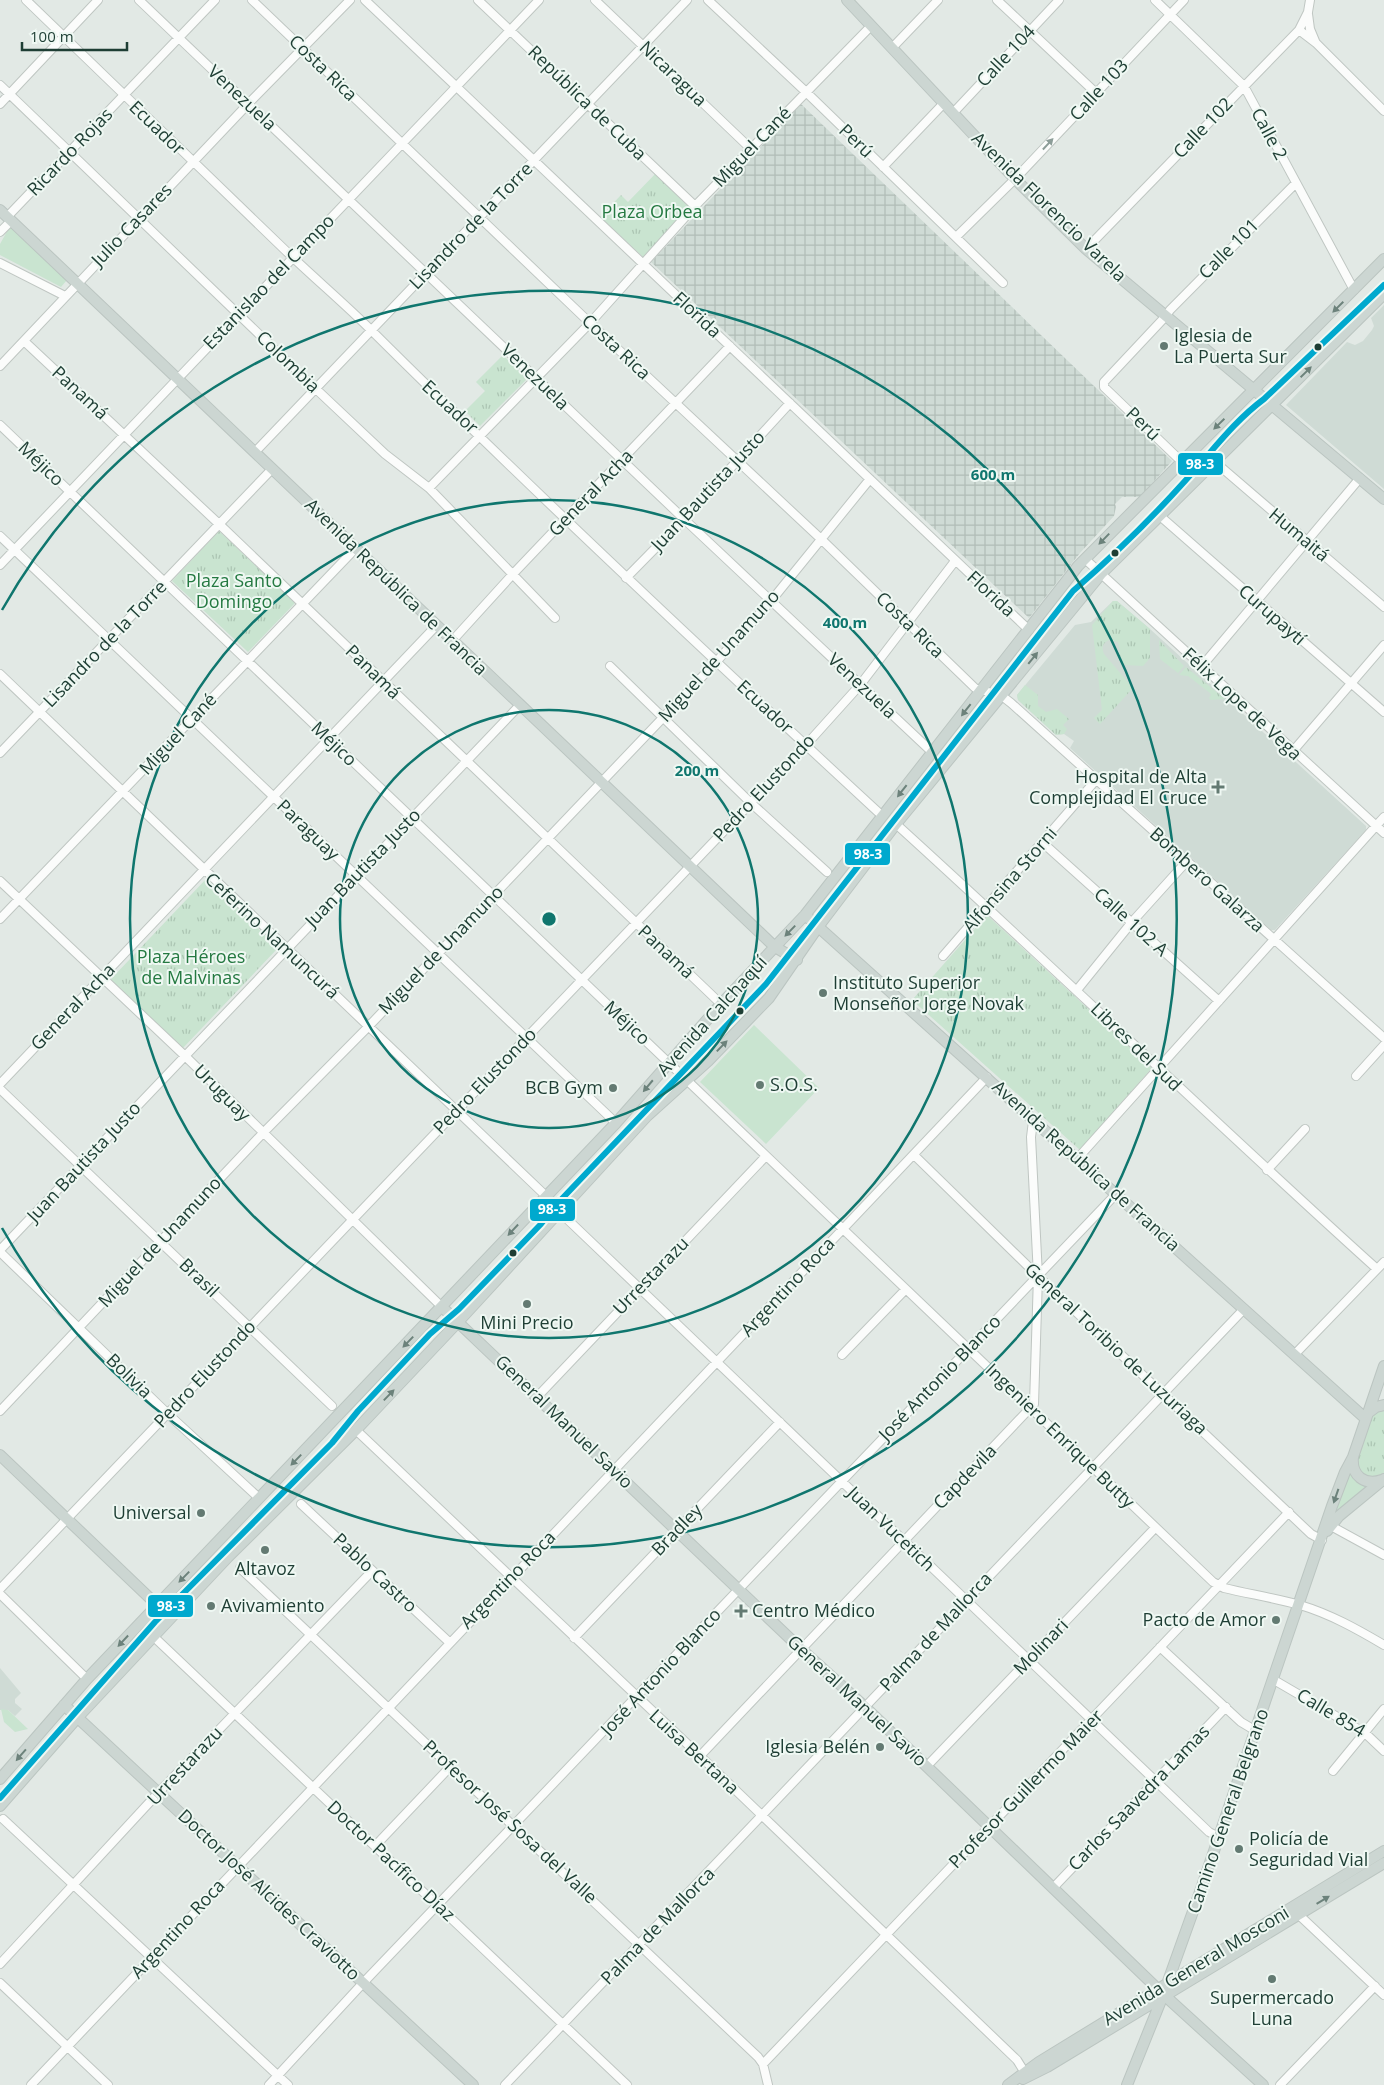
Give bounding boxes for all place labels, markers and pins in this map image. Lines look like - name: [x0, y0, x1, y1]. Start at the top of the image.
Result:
- place label: Iglesia de La Puerta Sur: [1174, 323, 1287, 368]
- marker: Iglesia de La Puerta Sur: [1158, 340, 1170, 352]
- unlabelled marker: [1313, 342, 1323, 352]
- unlabelled marker: [1110, 548, 1120, 558]
- place label: Hospital de Alta Complejidad El Cruce: [1029, 764, 1207, 809]
- marker: Hospital de Alta Complejidad El Cruce: [1211, 780, 1225, 794]
- centre of rings: [540, 910, 558, 928]
- place label: Instituto Superior Monseñor Jorge Novak: [833, 970, 1025, 1015]
- marker: Instituto Superior Monseñor Jorge Novak: [817, 987, 829, 999]
- unlabelled marker: [735, 1006, 745, 1016]
- place label: S.O.S.: [770, 1072, 818, 1096]
- place label: BCB Gym: [525, 1075, 603, 1099]
- marker: S.O.S.: [754, 1079, 766, 1091]
- marker: BCB Gym: [607, 1082, 619, 1094]
- unlabelled marker: [508, 1248, 518, 1258]
- marker: Mini Precio: [521, 1298, 533, 1310]
- place label: Mini Precio: [480, 1310, 574, 1334]
- place label: Universal: [113, 1500, 191, 1524]
- marker: Universal: [195, 1507, 207, 1519]
- marker: Altavoz: [259, 1544, 271, 1556]
- place label: Altavoz: [235, 1556, 295, 1580]
- place label: Avivamiento: [221, 1593, 325, 1617]
- place label: Centro Médico: [752, 1598, 875, 1622]
- marker: Avivamiento: [205, 1600, 217, 1612]
- marker: Centro Médico: [734, 1604, 748, 1618]
- place label: Pacto de Amor: [1143, 1607, 1267, 1631]
- marker: Pacto de Amor: [1270, 1614, 1282, 1626]
- place label: Iglesia Belén: [765, 1734, 870, 1758]
- marker: Iglesia Belén: [874, 1741, 886, 1753]
- place label: Policía de Seguridad Vial: [1249, 1826, 1368, 1871]
- marker: Policía de Seguridad Vial: [1233, 1843, 1245, 1855]
- marker: Supermercado Luna: [1266, 1973, 1278, 1985]
- place label: Supermercado Luna: [1210, 1985, 1334, 2030]

